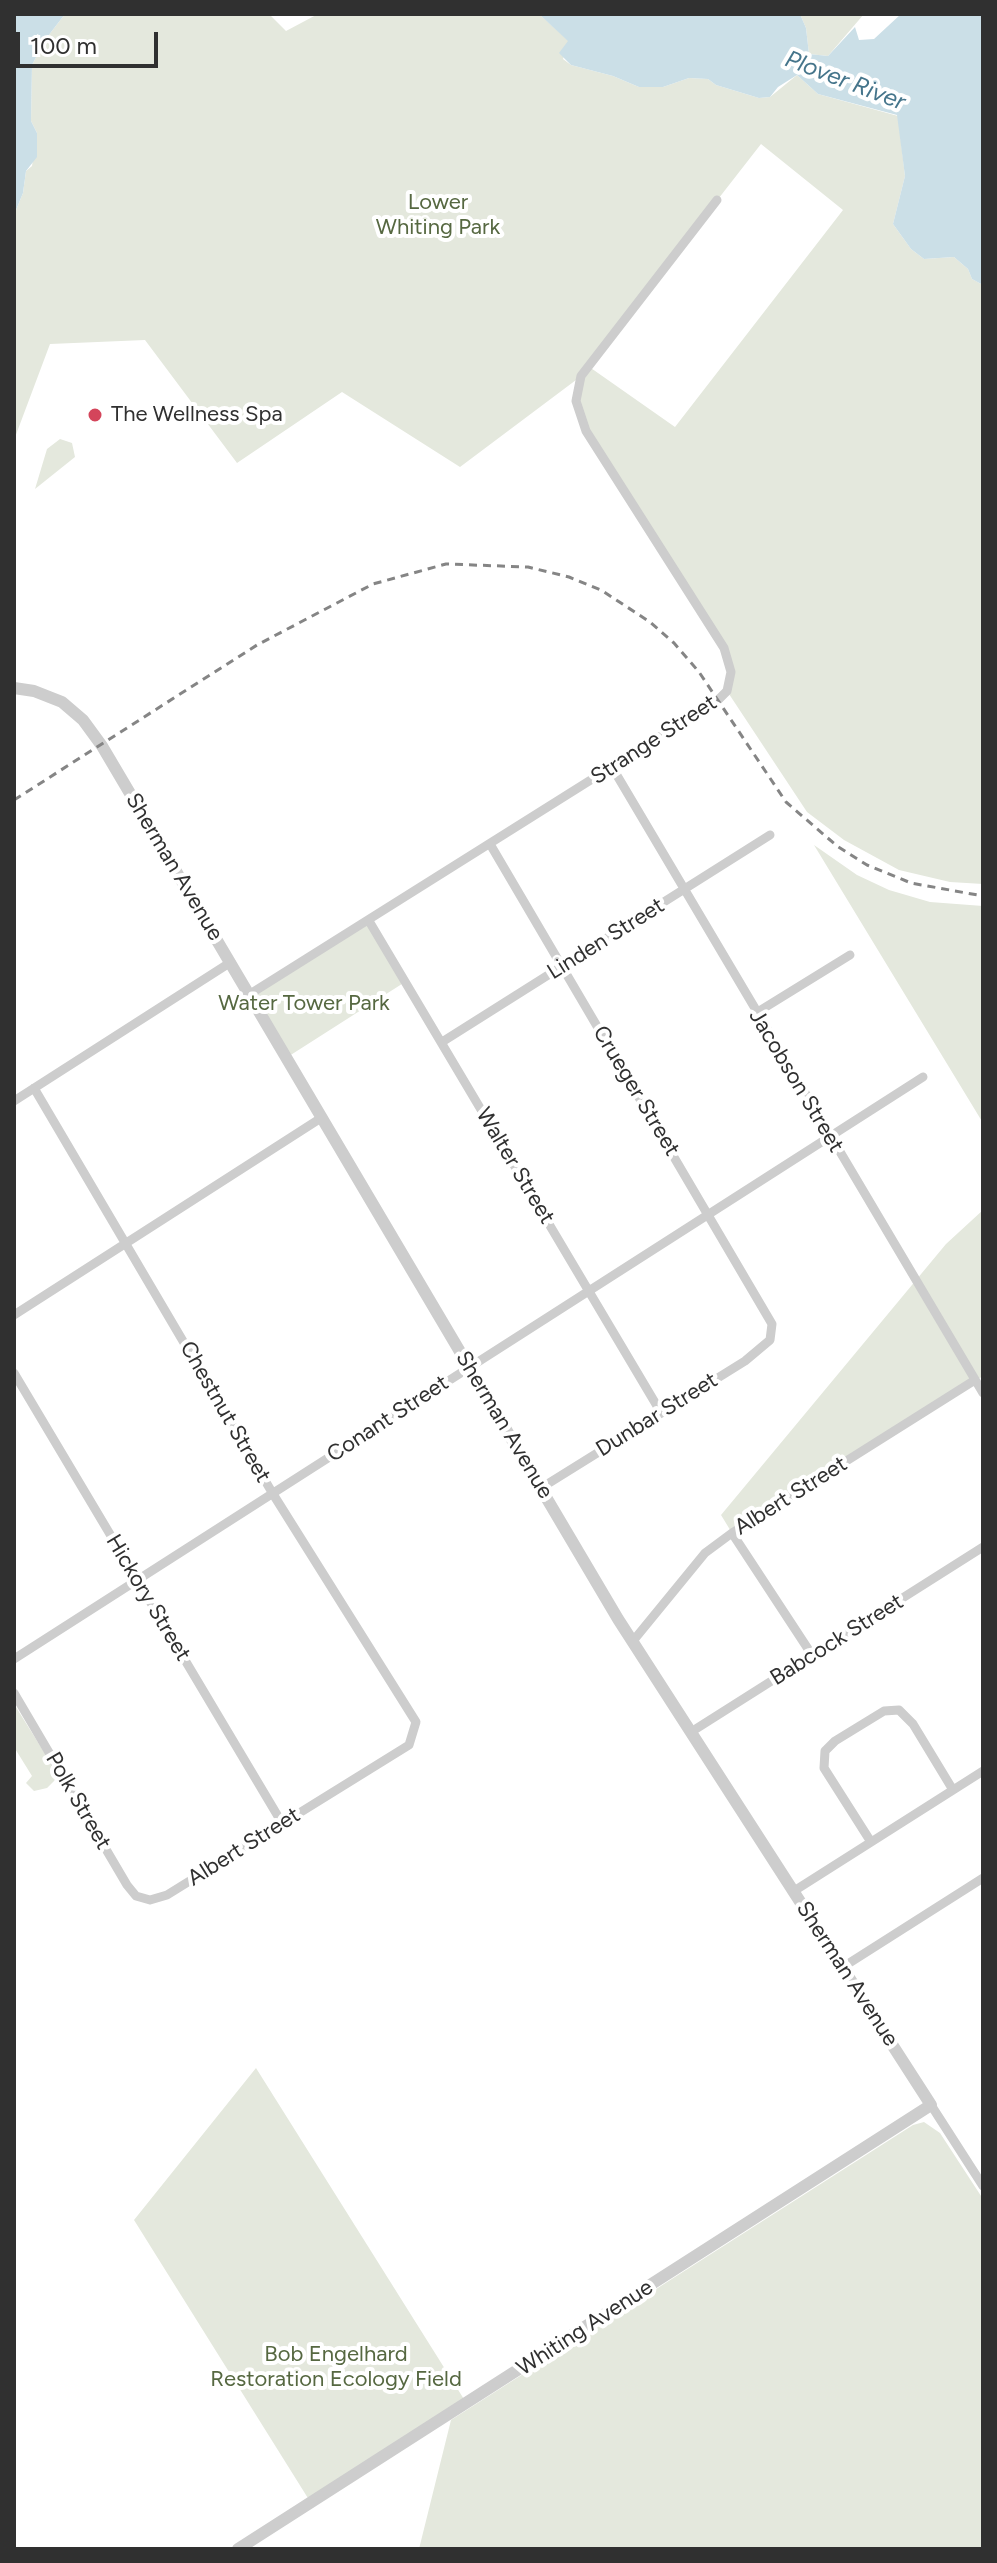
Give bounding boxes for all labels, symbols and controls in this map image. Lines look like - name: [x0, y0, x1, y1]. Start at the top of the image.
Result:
- scale bar: [20, 16, 162, 66]
- text: 100 m: [30, 31, 97, 60]
- water label: Plover River: [781, 45, 909, 117]
- park label: Lower Whiting Park: [376, 190, 500, 242]
- place label: The Wellness Spa: [111, 402, 283, 428]
- marker: The Wellness Spa: [86, 406, 104, 424]
- street label: Strange Street: [586, 690, 722, 790]
- street label: Sherman Avenue: [120, 789, 228, 945]
- street label: Linden Street: [543, 893, 669, 985]
- park label: Water Tower Park: [218, 991, 390, 1017]
- street label: Jacobson Street: [743, 1005, 849, 1157]
- street label: Crueger Street: [587, 1021, 685, 1161]
- street label: Walter Street: [470, 1103, 560, 1229]
- street label: Chestnut Street: [174, 1337, 276, 1487]
- street label: Sherman Avenue: [450, 1347, 558, 1503]
- street label: Dunbar Street: [591, 1367, 723, 1463]
- street label: Conant Street: [322, 1370, 454, 1468]
- street label: Albert Street: [730, 1451, 852, 1541]
- street label: Hickory Street: [100, 1530, 196, 1666]
- street label: Babcock Street: [766, 1589, 908, 1691]
- street label: Polk Street: [40, 1748, 116, 1854]
- street label: Albert Street: [183, 1802, 305, 1892]
- street label: Sherman Avenue: [790, 1897, 904, 2051]
- street label: Whiting Avenue: [512, 2274, 658, 2382]
- park label: Bob Engelhard Restoration Ecology Field: [210, 2342, 462, 2394]

